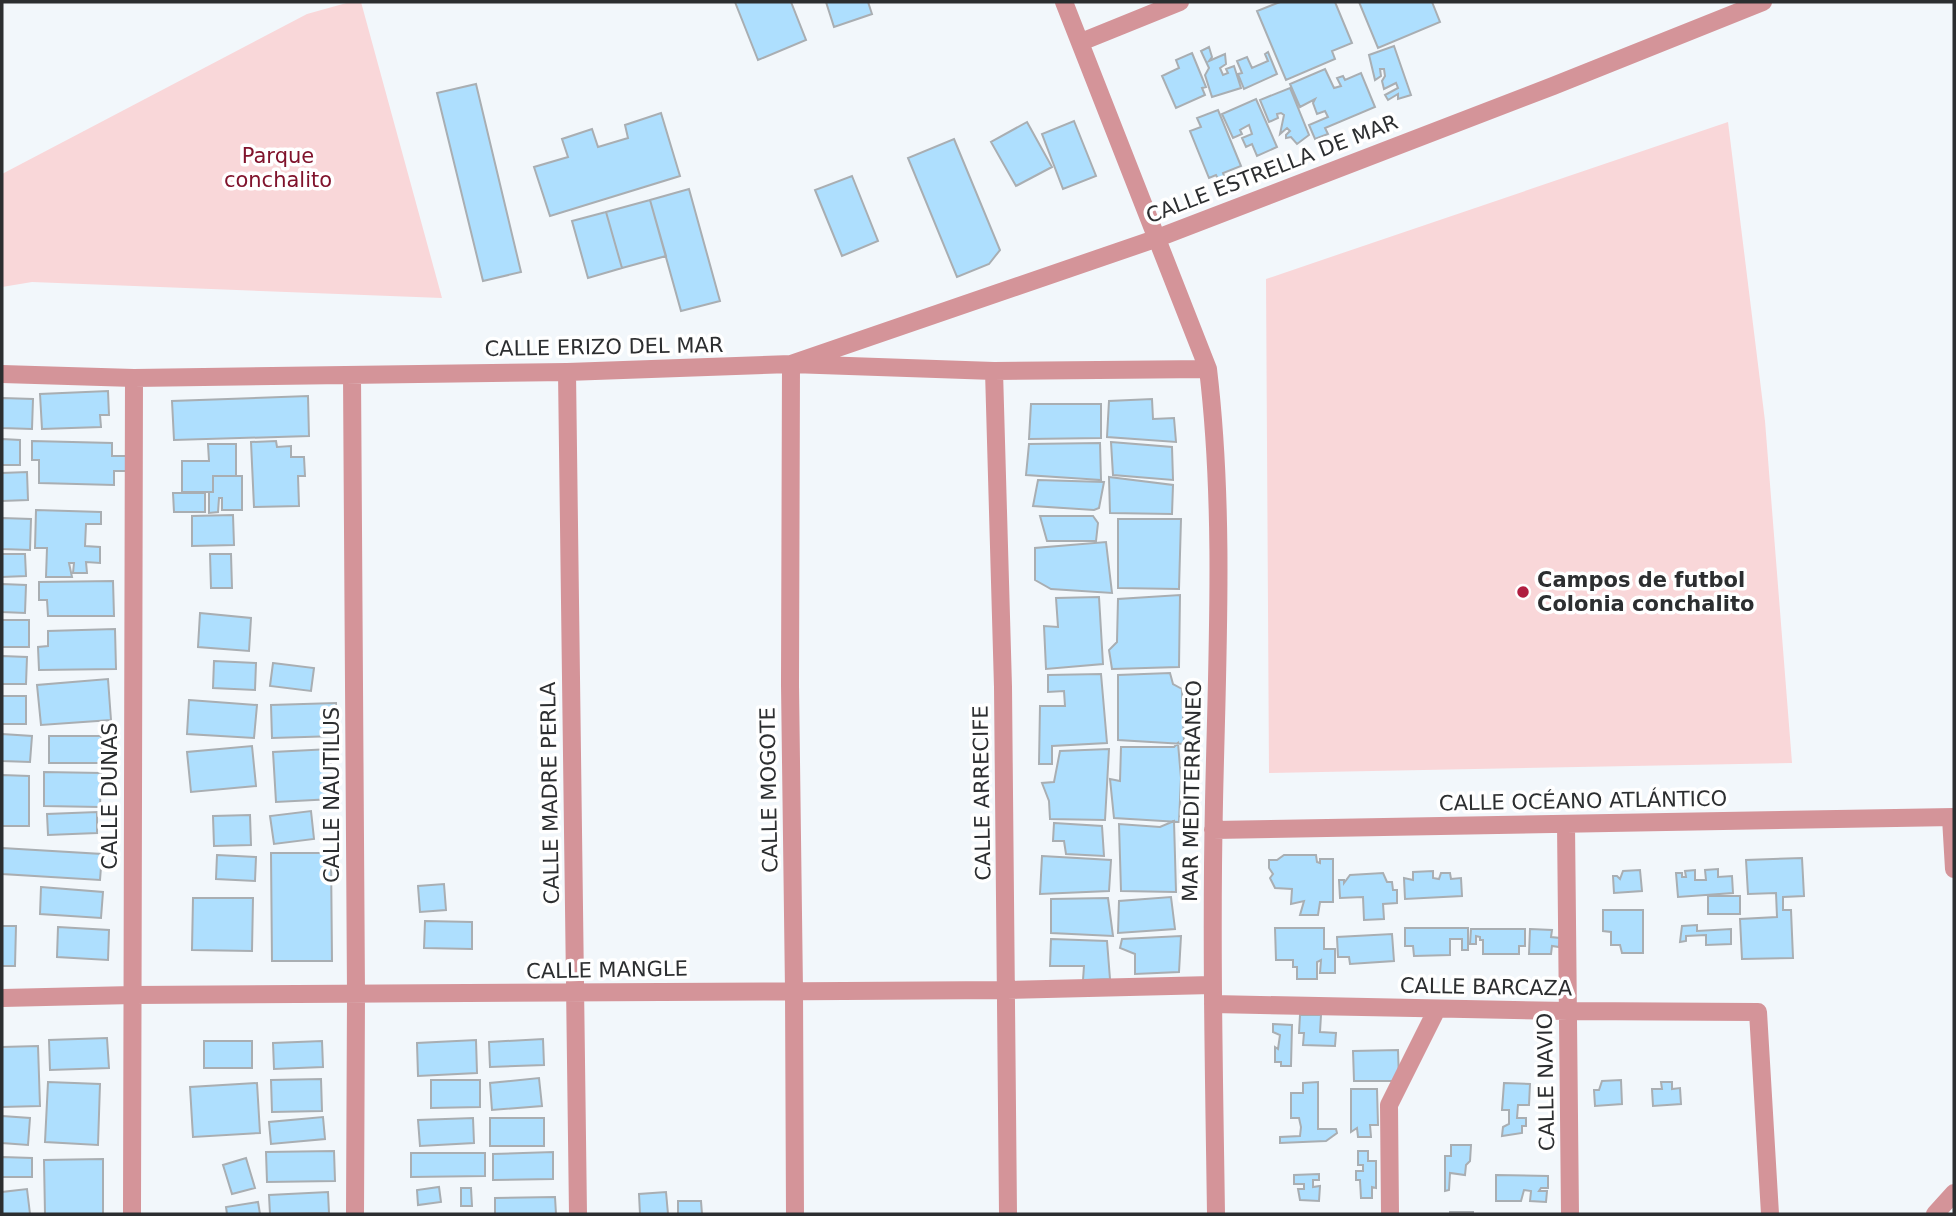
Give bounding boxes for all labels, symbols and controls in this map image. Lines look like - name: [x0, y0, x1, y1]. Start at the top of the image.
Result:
- street label: CALLE ESTRELLA DE MAR: [1143, 110, 1401, 228]
- park label: Parque conchalito: [224, 144, 332, 192]
- street label: CALLE ERIZO DEL MAR: [484, 333, 724, 361]
- place label: Campos de futbol Colonia conchalito: [1537, 568, 1754, 616]
- marker: Campos de futbol Colonia conchalito: [1515, 584, 1531, 600]
- street label: MAR MEDITERRANEO: [1178, 680, 1206, 902]
- street label: CALLE MADRE PERLA: [536, 681, 564, 905]
- street label: CALLE ARRECIFE: [968, 705, 996, 881]
- street label: CALLE NAUTILUS: [320, 707, 344, 883]
- street label: CALLE MOGOTE: [756, 707, 782, 873]
- street label: CALLE DUNAS: [98, 722, 122, 870]
- street label: CALLE OCÉANO ATLÁNTICO: [1439, 785, 1727, 816]
- street label: CALLE MANGLE: [526, 957, 688, 983]
- street label: CALLE BARCAZA: [1400, 973, 1573, 1001]
- street label: CALLE NAVIO: [1533, 1013, 1559, 1151]

